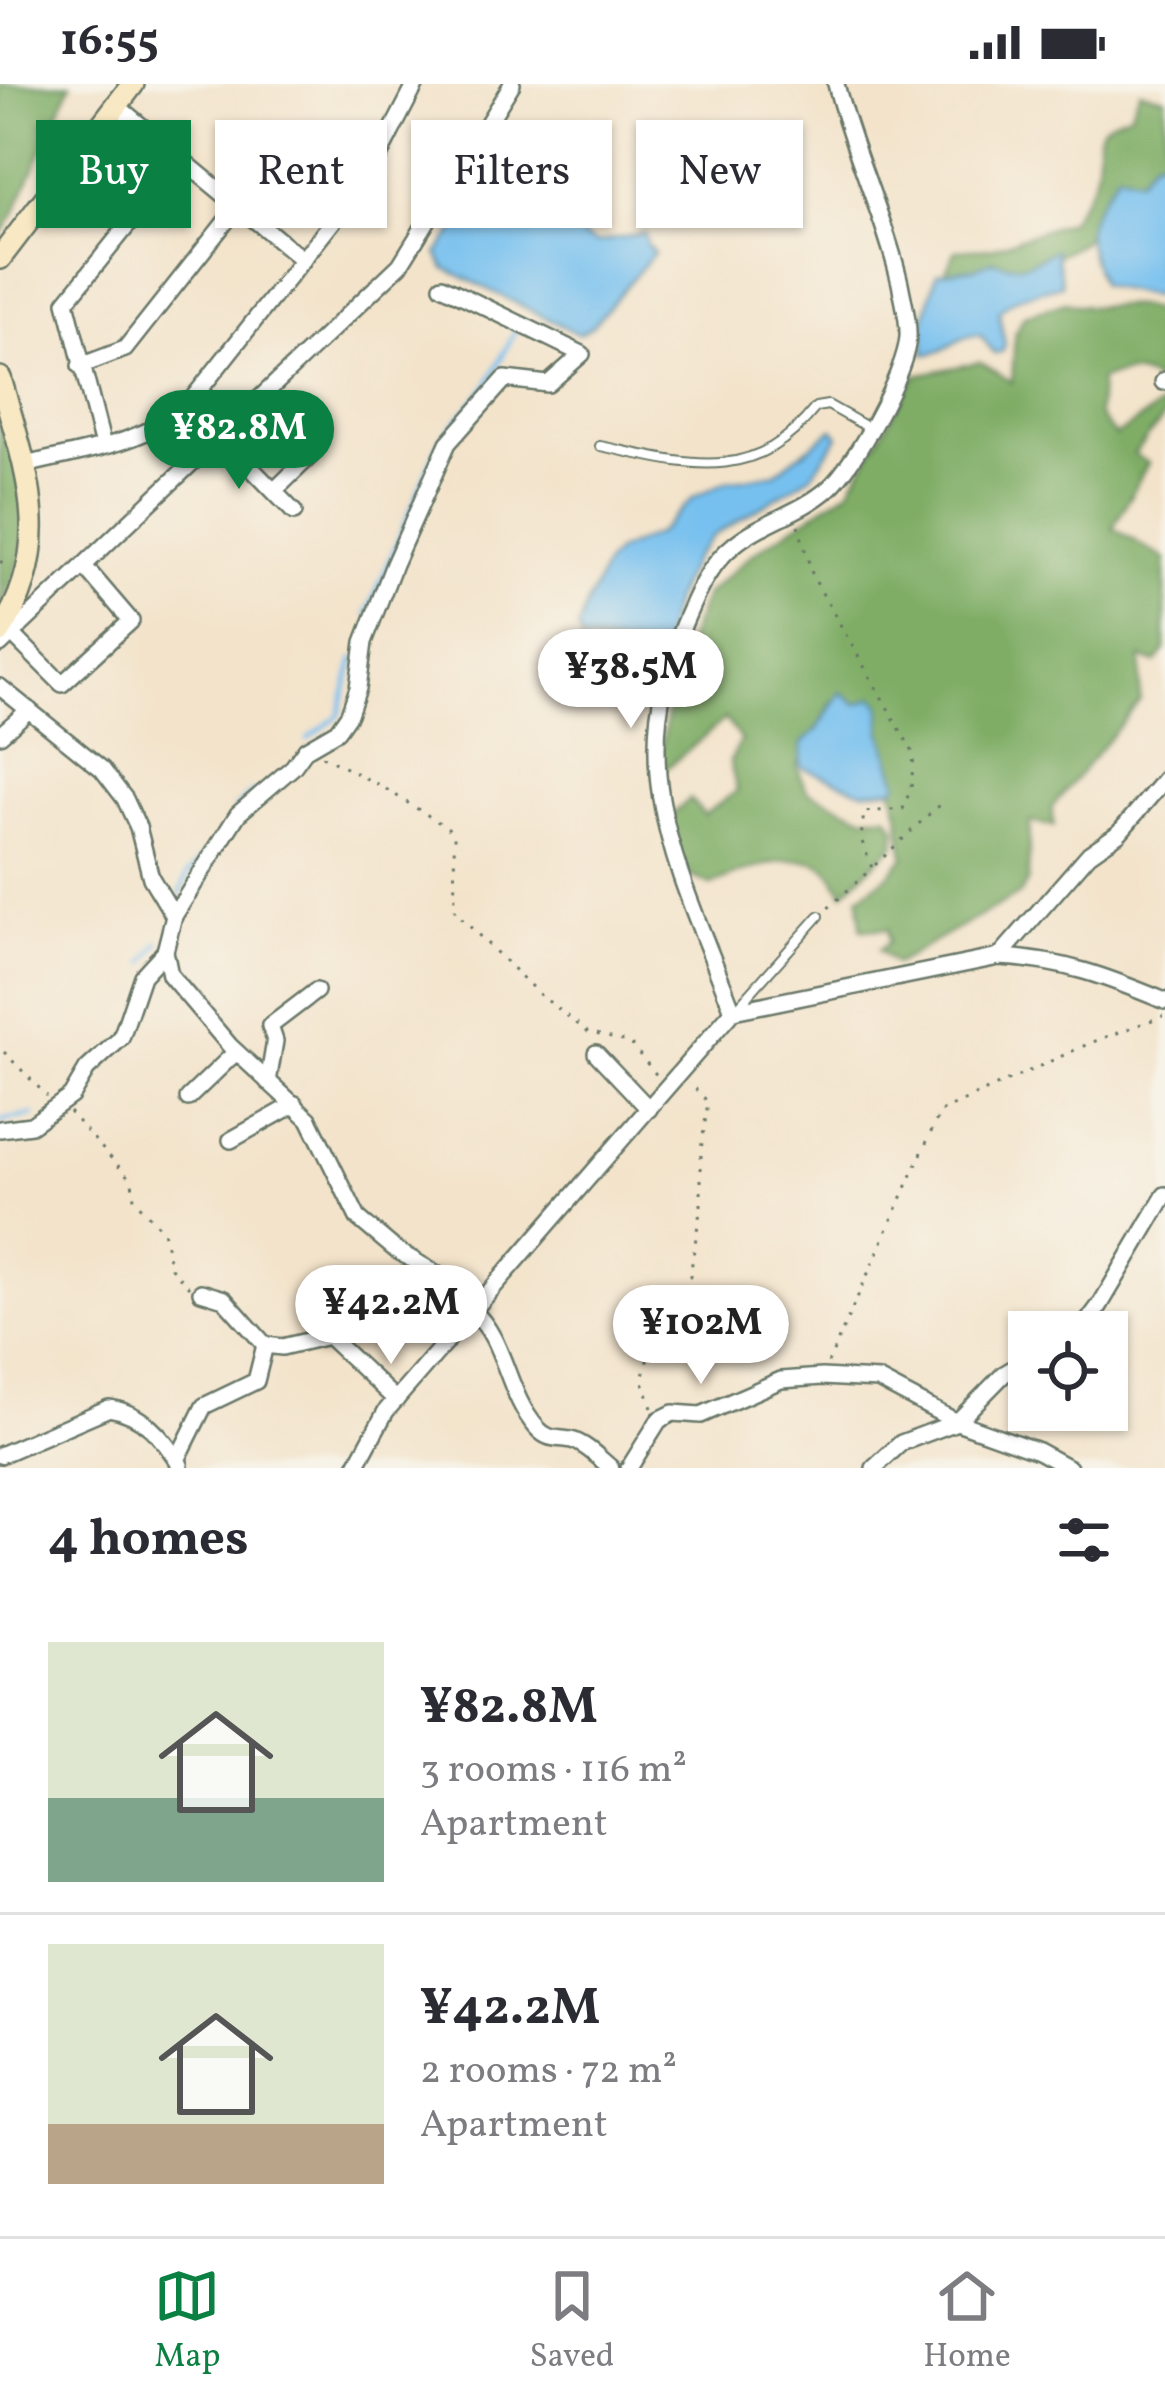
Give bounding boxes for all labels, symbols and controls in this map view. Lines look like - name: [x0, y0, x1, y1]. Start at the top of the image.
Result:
- text: 16:55: [60, 11, 159, 74]
- chip: Buy: [36, 120, 191, 228]
- chip: Rent: [215, 120, 387, 228]
- chip: Filters: [411, 120, 612, 228]
- chip: New: [636, 120, 803, 228]
- pin: ¥82.8M: [141, 390, 337, 492]
- text: ¥82.8M: [171, 402, 307, 456]
- pin: ¥38.5M: [533, 629, 729, 731]
- text: ¥38.5M: [565, 641, 697, 695]
- pin: ¥42.2M: [293, 1265, 489, 1367]
- text: ¥42.2M: [322, 1277, 460, 1331]
- pin: ¥102M: [617, 1285, 785, 1387]
- text: ¥102M: [640, 1297, 762, 1351]
- map controls: [1008, 1311, 1128, 1431]
- button: locate: [1008, 1311, 1128, 1431]
- text: 4 homes: [48, 1505, 249, 1576]
- icon: filters: [1051, 1507, 1117, 1573]
- text: ¥82.8M: [420, 1673, 598, 1744]
- icon: home: [144, 1690, 288, 1834]
- text: 3 rooms · 116 m²: [420, 1744, 687, 1798]
- text: Apartment: [420, 1798, 608, 1852]
- text: ¥42.2M: [420, 1974, 600, 2045]
- icon: home: [144, 1992, 288, 2136]
- text: 2 rooms · 72 m²: [420, 2045, 677, 2099]
- text: Apartment: [420, 2099, 608, 2153]
- tab: Map: [154, 2263, 221, 2381]
- tab: Saved: [529, 2263, 614, 2381]
- tab: Home: [923, 2263, 1011, 2381]

